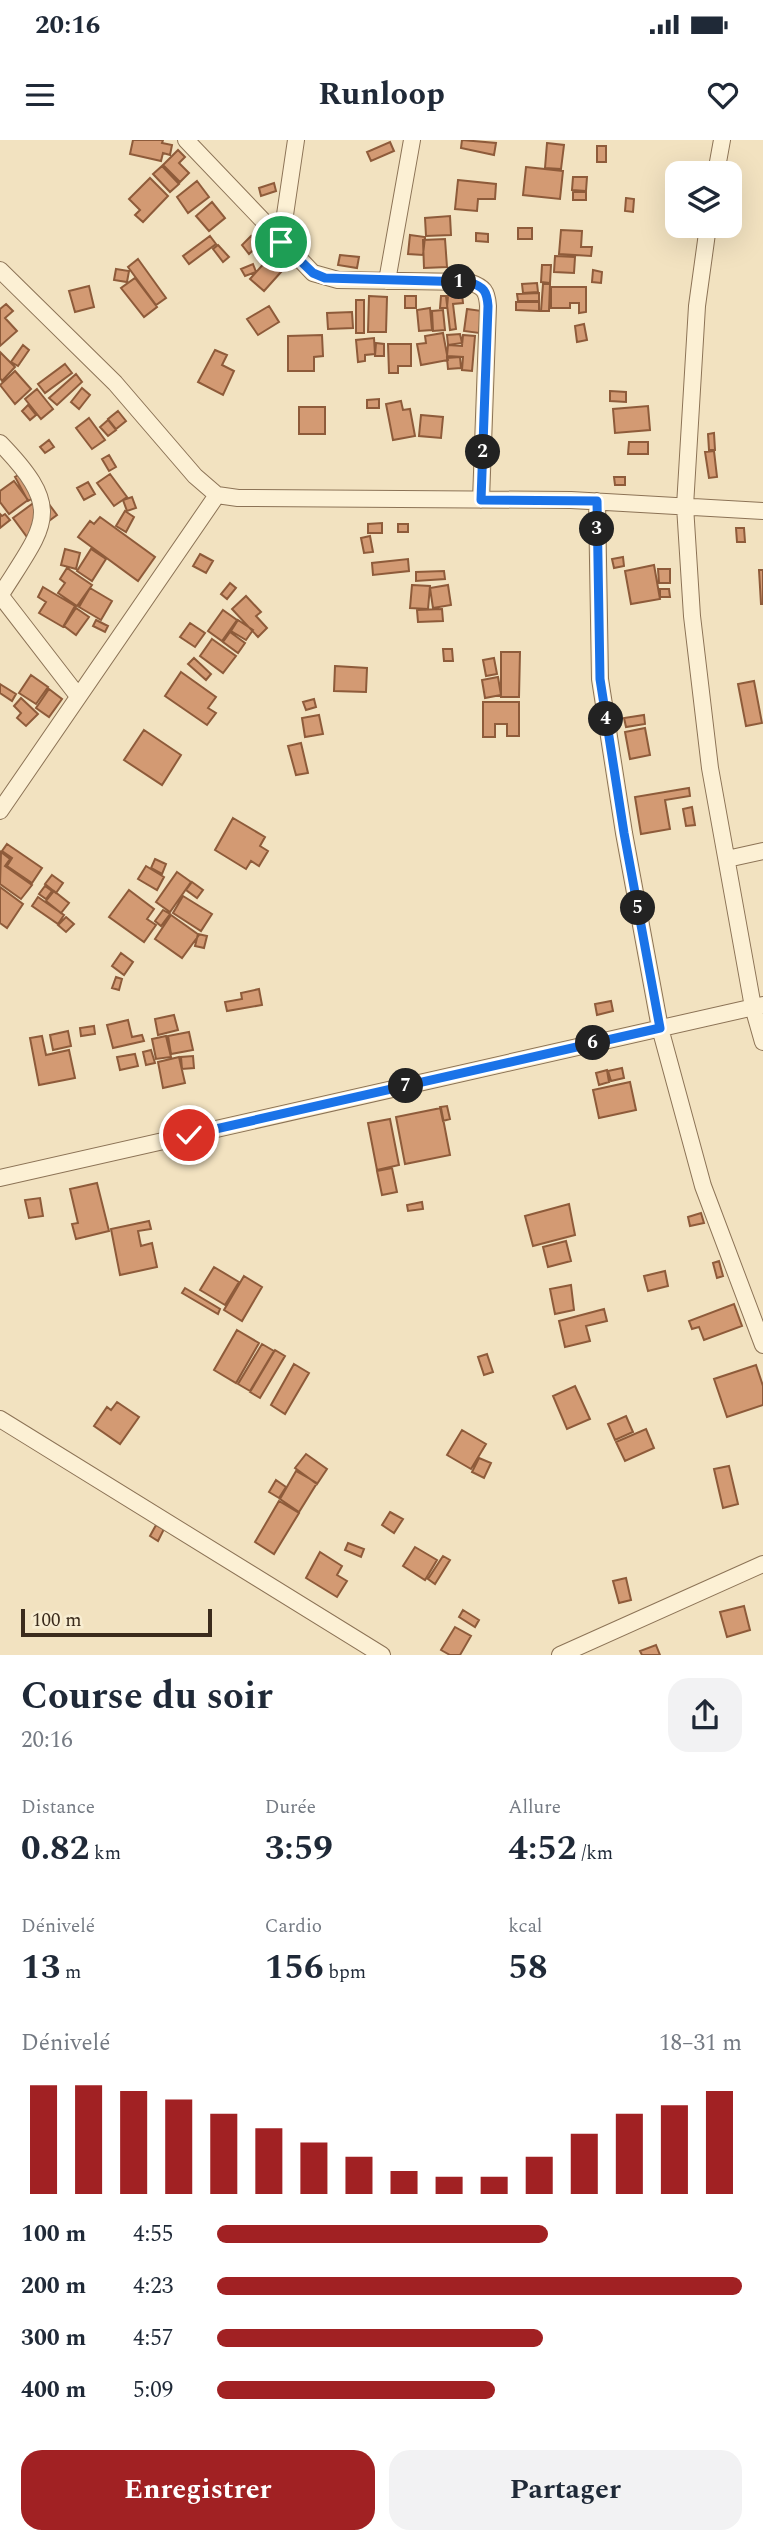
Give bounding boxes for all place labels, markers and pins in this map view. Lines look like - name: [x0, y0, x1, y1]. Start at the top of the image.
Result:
- pin: [251, 212, 311, 272]
- pin: 1: [442, 264, 476, 300]
- pin: 2: [466, 434, 500, 470]
- pin: 3: [580, 512, 614, 546]
- pin: 4: [588, 702, 624, 736]
- pin: 5: [620, 890, 656, 926]
- pin: 6: [576, 1026, 610, 1060]
- pin: 7: [388, 1068, 424, 1104]
- pin: [159, 1105, 219, 1165]

